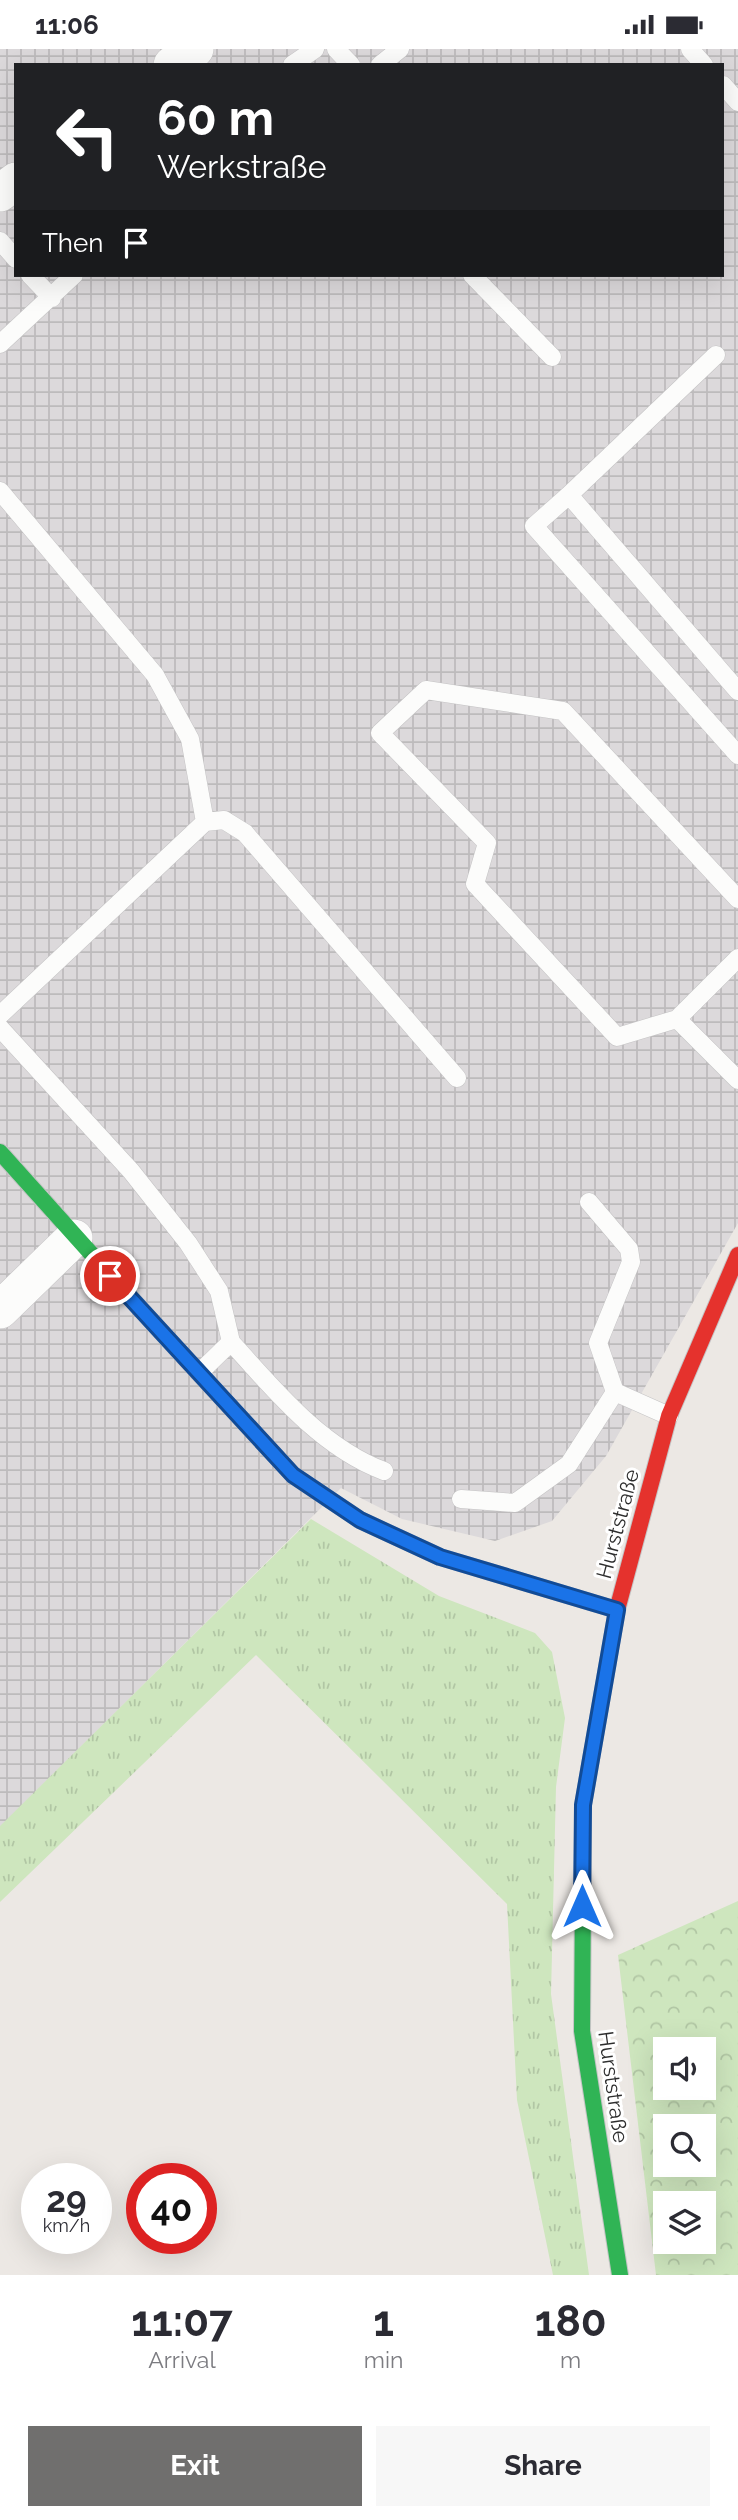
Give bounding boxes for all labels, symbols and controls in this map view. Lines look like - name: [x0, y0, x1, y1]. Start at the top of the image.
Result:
- text: 11:06: [35, 10, 99, 40]
- text: 60 m: [157, 89, 274, 146]
- icon: left: [42, 91, 133, 182]
- text: Werkstraße: [157, 148, 327, 185]
- icon: arrive: [117, 224, 155, 262]
- text: Then: [42, 228, 103, 258]
- pin: [80, 1246, 140, 1306]
- icon: arrive: [91, 1257, 129, 1295]
- street label: Hurststraße: [591, 1466, 644, 1581]
- position arrow: [545, 1869, 619, 1943]
- street label: Hurststraße: [593, 2030, 634, 2144]
- map controls: [653, 2037, 716, 2254]
- button: sound: [653, 2037, 716, 2100]
- button: search: [653, 2114, 716, 2177]
- speed limit sign: 40: [126, 2163, 217, 2254]
- text: 29: [46, 2179, 87, 2220]
- button: layers: [653, 2191, 716, 2254]
- text: km/h: [43, 2215, 90, 2236]
- text: 11:07: [131, 2297, 233, 2346]
- text: 1: [373, 2297, 394, 2346]
- text: 180: [535, 2297, 607, 2346]
- text: Arrival: [148, 2346, 216, 2373]
- text: min: [364, 2346, 403, 2373]
- text: m: [560, 2346, 581, 2373]
- button: Exit: [28, 2426, 362, 2506]
- button: Share: [376, 2426, 710, 2506]

